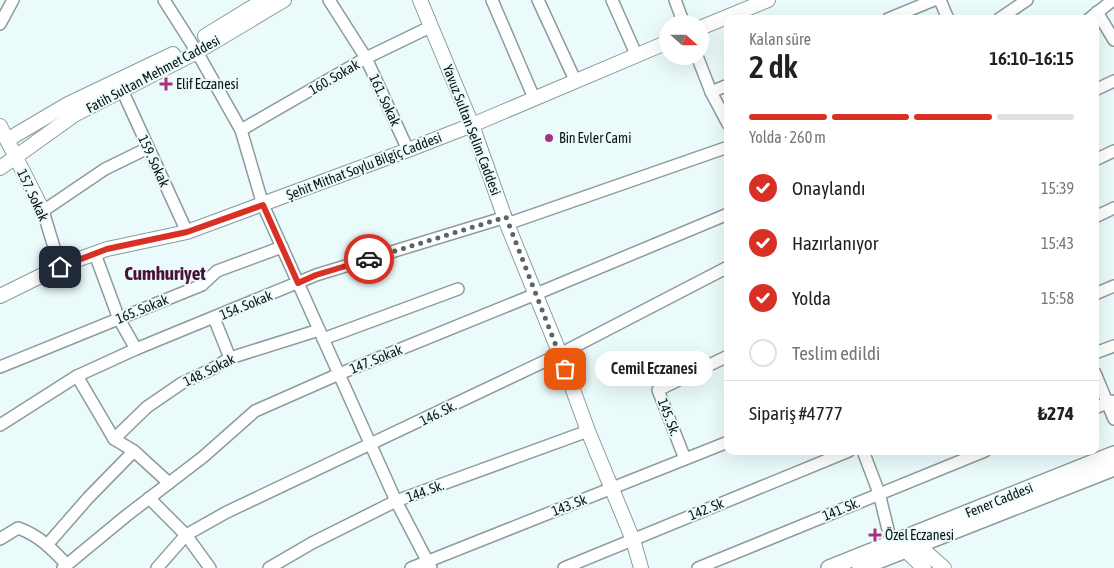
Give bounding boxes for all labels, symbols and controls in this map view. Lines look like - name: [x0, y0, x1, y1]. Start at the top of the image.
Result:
- north arrow: [659, 15, 709, 65]
- map controls: [659, 15, 709, 65]
- text: Kalan süre: [749, 30, 811, 48]
- street label: Fatih Sultan Mehmet Caddesi: [83, 32, 223, 116]
- text: 16:10–16:15: [989, 47, 1074, 69]
- text: 2 dk: [749, 48, 798, 85]
- street label: 160. Sokak: [306, 56, 362, 98]
- street label: Yavuz Sultan Selim Caddesi: [440, 62, 504, 198]
- street label: 161. Sokak: [366, 71, 404, 129]
- place label: Elif Eczanesi: [176, 76, 239, 92]
- marker: Elif Eczanesi: [160, 78, 172, 90]
- text: Yolda · 260 m: [749, 128, 826, 146]
- street label: Şehit Mithat Soylu Bilgiç Caddesi: [284, 129, 444, 203]
- place label: Bin Evler Cami: [559, 130, 631, 146]
- street label: 159. Sokak: [135, 132, 173, 190]
- marker: Bin Evler Cami: [543, 132, 555, 144]
- street label: 157. Sokak: [14, 166, 52, 224]
- icon: check: [749, 174, 777, 202]
- text: Onaylandı: [792, 177, 865, 199]
- text: 15:39: [1041, 179, 1074, 197]
- icon: check: [749, 229, 777, 257]
- text: Hazırlanıyor: [792, 232, 878, 254]
- courier: [344, 234, 394, 284]
- text: 15:43: [1041, 234, 1074, 252]
- icon: car: [355, 245, 383, 273]
- pin: [39, 246, 81, 288]
- icon: home: [46, 253, 74, 281]
- district label: Cumhuriyet: [124, 262, 206, 284]
- icon: check: [749, 284, 777, 312]
- street label: 154. Sokak: [217, 287, 275, 323]
- text: Yolda: [792, 287, 831, 309]
- text: 15:58: [1041, 289, 1074, 307]
- street label: 165. Sokak: [113, 291, 171, 327]
- street label: 147. Sokak: [347, 341, 405, 377]
- text: Teslim edildi: [792, 342, 880, 364]
- pin: [544, 348, 586, 390]
- street label: 148. Sokak: [181, 351, 237, 389]
- callout: Cemil Eczanesi: [595, 352, 712, 386]
- icon: bag: [551, 355, 579, 383]
- text: Cemil Eczanesi: [611, 359, 697, 377]
- street label: 145. Sk.: [655, 396, 683, 438]
- street label: 146. Sk.: [417, 397, 459, 429]
- text: Sipariş #4777: [749, 402, 843, 424]
- text: ₺274: [1038, 402, 1074, 424]
- street label: 144. Sk.: [404, 477, 446, 505]
- street label: Fener Caddesi: [963, 479, 1035, 521]
- street label: 143. Sk: [549, 491, 589, 519]
- street label: 141. Sk.: [820, 494, 862, 524]
- street label: 142. Sk: [686, 495, 726, 523]
- place label: Özel Eczanesi: [885, 527, 954, 543]
- marker: Özel Eczanesi: [869, 529, 881, 541]

